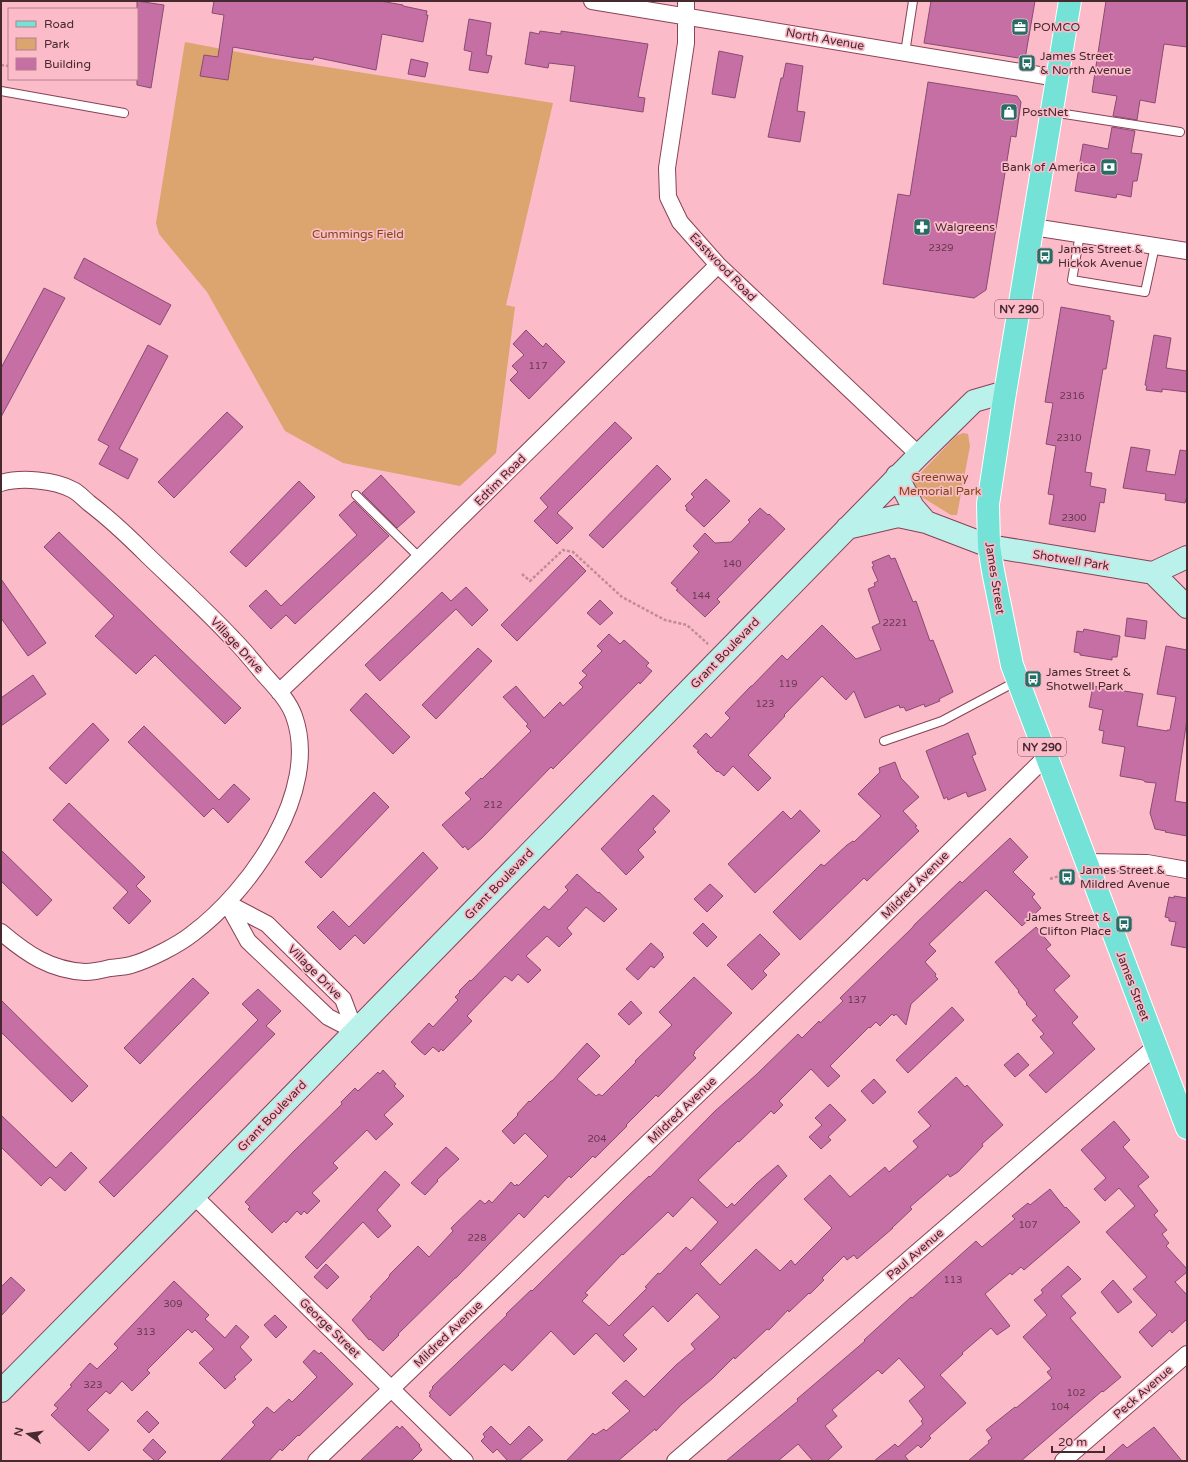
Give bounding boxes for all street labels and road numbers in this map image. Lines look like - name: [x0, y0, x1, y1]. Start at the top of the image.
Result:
- street label: North Avenue: [785, 25, 865, 53]
- street label: Eastwood Road: [687, 230, 759, 304]
- road number: NY 290: [995, 300, 1043, 318]
- street label: Edtim Road: [471, 451, 529, 509]
- street label: James Street: [982, 541, 1008, 616]
- street label: Shotwell Park: [1032, 547, 1111, 573]
- street label: Village Drive: [208, 614, 266, 676]
- street label: Grant Boulevard: [688, 615, 762, 691]
- road number: NY 290: [1018, 738, 1066, 756]
- street label: Grant Boulevard: [462, 846, 536, 922]
- street label: Mildred Avenue: [878, 848, 952, 922]
- street label: Village Drive: [285, 942, 345, 1002]
- street label: James Street: [1113, 949, 1153, 1023]
- street label: Mildred Avenue: [645, 1074, 719, 1146]
- street label: Grant Boulevard: [235, 1078, 309, 1154]
- street label: Paul Avenue: [884, 1225, 946, 1283]
- street label: George Street: [297, 1295, 364, 1361]
- street label: Mildred Avenue: [411, 1298, 485, 1370]
- street label: Peck Avenue: [1111, 1362, 1176, 1421]

